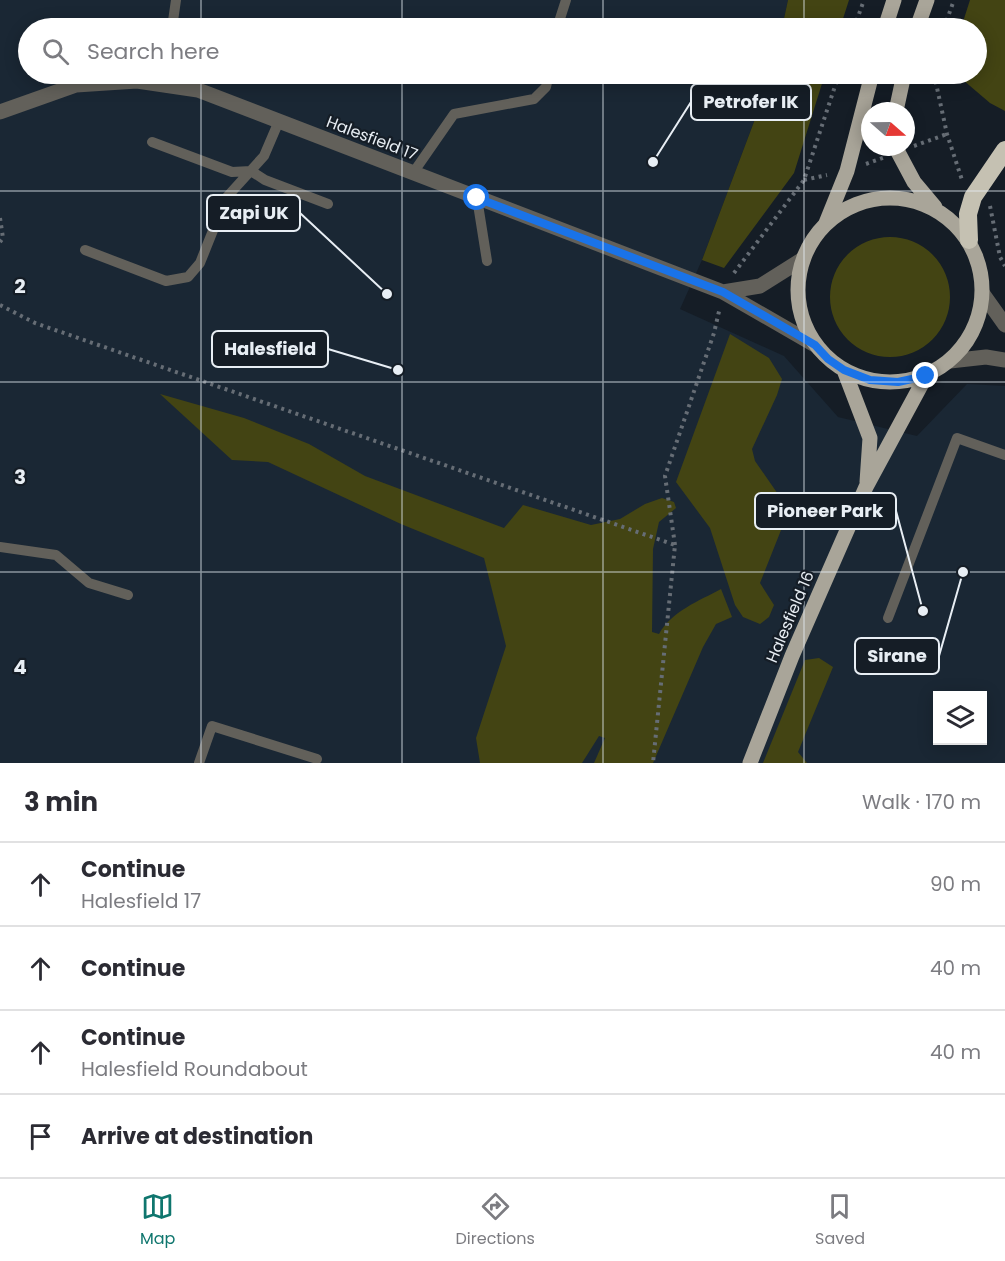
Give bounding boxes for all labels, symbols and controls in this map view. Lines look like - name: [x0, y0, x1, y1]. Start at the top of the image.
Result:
- search box: [18, 18, 987, 84]
- icon: search: [39, 35, 72, 68]
- text: Search here: [87, 36, 220, 67]
- callout: Petrofer IK: [691, 84, 811, 120]
- text: Petrofer IK: [703, 89, 799, 114]
- north arrow: [861, 102, 915, 156]
- street label: Halesfield 17: [323, 110, 421, 166]
- route start: [463, 184, 489, 210]
- callout: Zapi UK: [207, 195, 300, 231]
- text: Zapi UK: [219, 200, 289, 225]
- text: 2: [14, 272, 26, 300]
- callout: Halesfield: [212, 331, 328, 367]
- text: Halesfield: [224, 336, 316, 361]
- route end: [912, 362, 938, 388]
- text: 3: [14, 463, 26, 491]
- callout: Pioneer Park: [755, 493, 896, 529]
- text: Pioneer Park: [767, 498, 884, 523]
- street label: Halesfield 16: [760, 568, 820, 666]
- callout: Sirane: [855, 638, 939, 674]
- text: Sirane: [867, 643, 927, 668]
- text: 4: [13, 653, 27, 681]
- map controls: [933, 691, 987, 745]
- button: layers: [933, 691, 987, 745]
- text: 3 min: [24, 784, 98, 820]
- text: Walk · 170 m: [862, 788, 981, 816]
- text: Continue: [81, 854, 185, 885]
- icon: ahead: [24, 868, 57, 901]
- text: 90 m: [930, 870, 981, 898]
- text: Halesfield 17: [81, 887, 201, 915]
- icon: ahead: [24, 952, 57, 985]
- text: Continue: [81, 953, 185, 984]
- text: 40 m: [930, 954, 981, 982]
- text: Continue: [81, 1022, 185, 1053]
- icon: ahead: [24, 1036, 57, 1069]
- text: 40 m: [930, 1038, 981, 1066]
- text: Halesfield Roundabout: [81, 1055, 308, 1083]
- icon: arrive: [24, 1120, 57, 1153]
- text: Arrive at destination: [81, 1121, 313, 1152]
- tab: Map: [140, 1190, 175, 1251]
- tab: Directions: [456, 1190, 535, 1251]
- tab: Saved: [815, 1190, 865, 1251]

